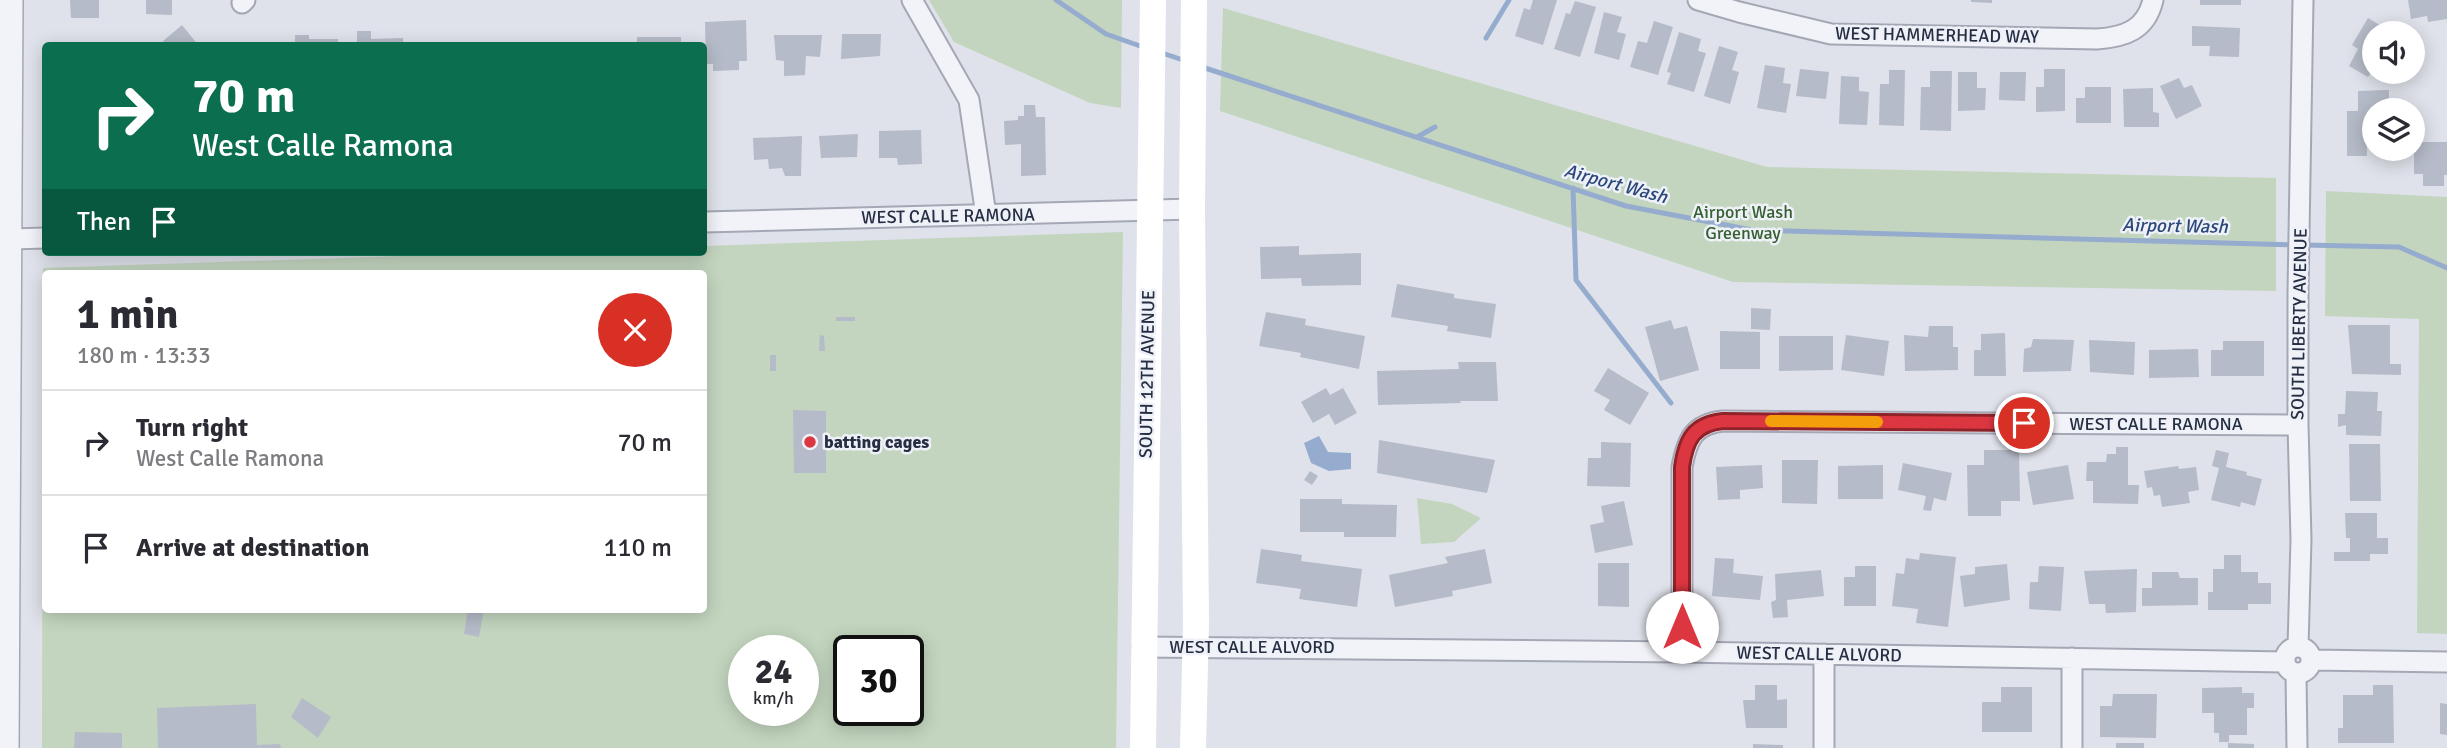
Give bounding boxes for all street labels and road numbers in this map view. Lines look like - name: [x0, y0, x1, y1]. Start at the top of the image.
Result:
- street label: WEST HAMMERHEAD WAY: [1835, 22, 2039, 48]
- street label: WEST CALLE RAMONA: [861, 203, 1035, 229]
- street label: SOUTH LIBERTY AVENUE: [2286, 228, 2312, 420]
- street label: SOUTH 12TH AVENUE: [1135, 290, 1159, 458]
- street label: WEST CALLE RAMONA: [2069, 413, 2243, 435]
- street label: WEST CALLE ALVORD: [1169, 636, 1335, 658]
- street label: WEST CALLE ALVORD: [1736, 642, 1902, 666]

